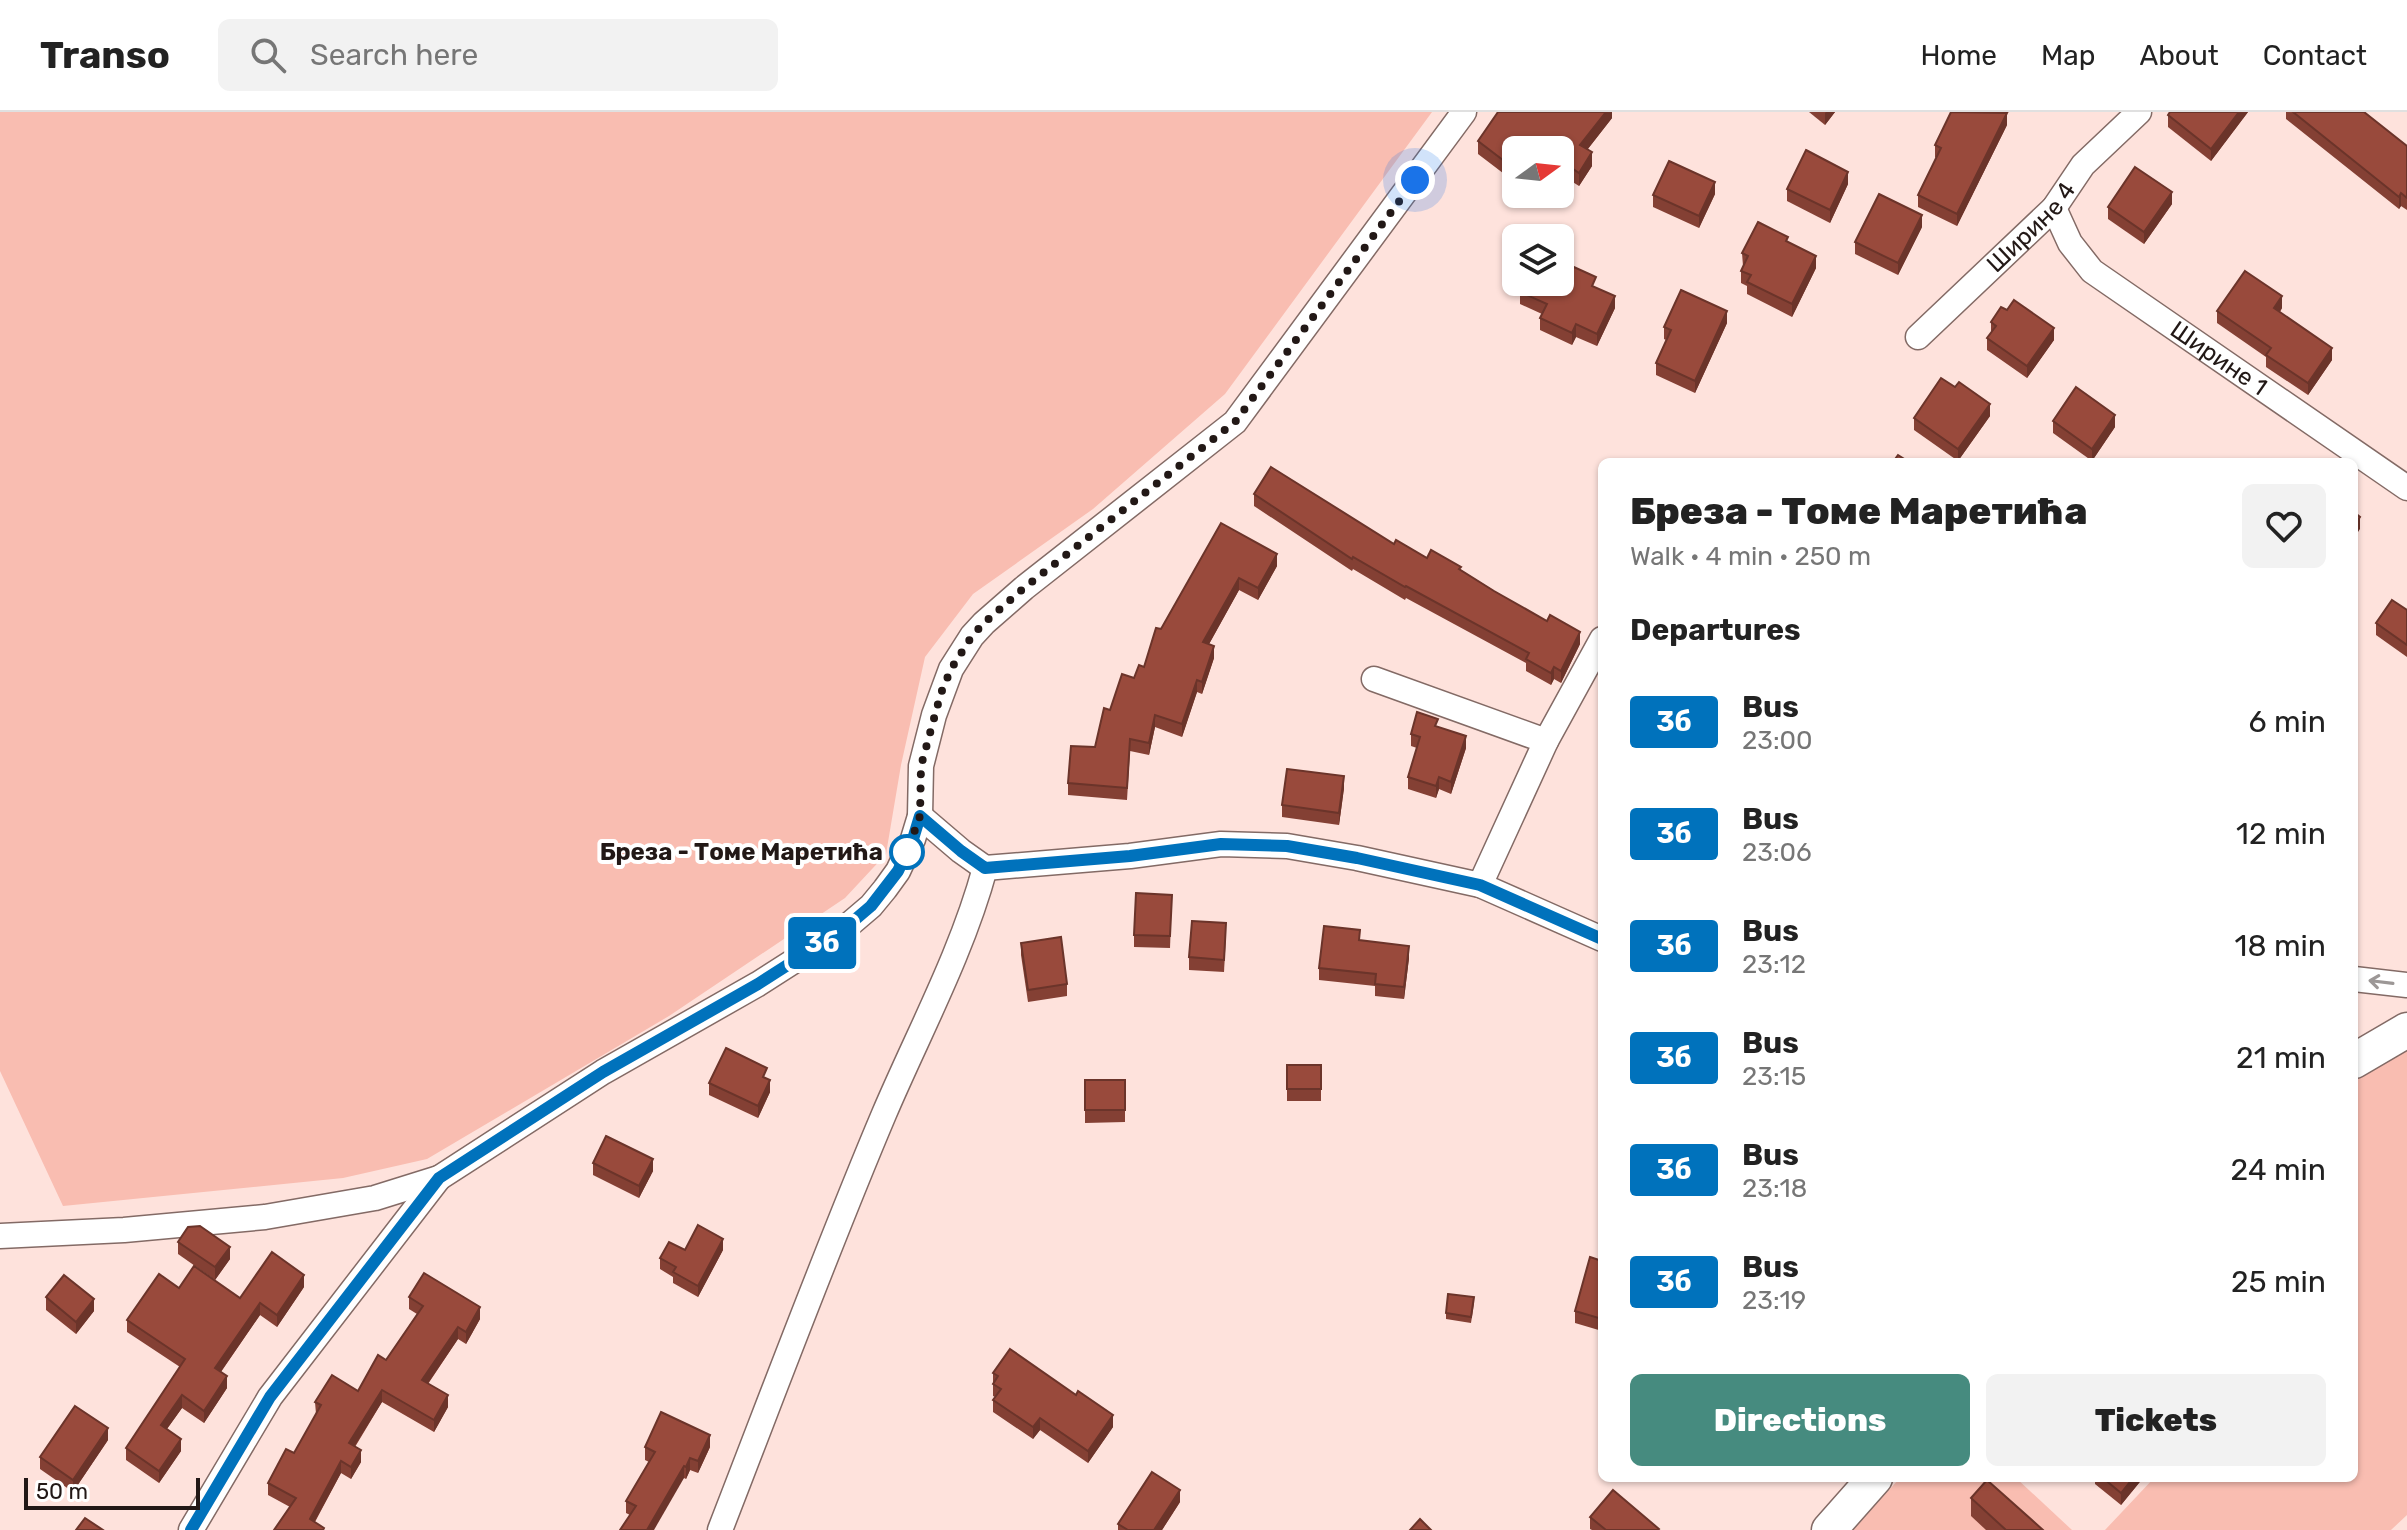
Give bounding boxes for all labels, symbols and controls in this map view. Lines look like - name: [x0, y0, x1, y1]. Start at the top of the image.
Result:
- search box: [218, 19, 778, 91]
- text: Transo: [40, 32, 170, 78]
- icon: search: [246, 33, 290, 77]
- text: Search here: [310, 37, 478, 73]
- text: Home: [1920, 39, 1997, 72]
- text: Map: [2041, 39, 2095, 72]
- text: About: [2139, 39, 2219, 72]
- text: Contact: [2263, 39, 2367, 72]
- north arrow: [1502, 136, 1574, 208]
- map controls: [1502, 136, 1574, 296]
- your location: [1395, 160, 1435, 200]
- street label: Ширине 4: [1981, 177, 2081, 278]
- button: layers: [1502, 224, 1574, 296]
- street label: Ширине 1: [2165, 315, 2272, 401]
- button: heart: [2242, 484, 2326, 568]
- text: Бреза - Томе Маретића: [1630, 488, 2087, 534]
- text: Walk · 4 min · 250 m: [1630, 541, 1871, 572]
- text: Departures: [1630, 612, 1801, 648]
- text: Bus: [1742, 689, 1799, 725]
- text: 6 min: [2248, 704, 2326, 740]
- text: 3б: [1656, 705, 1692, 738]
- text: 23:00: [1742, 725, 1813, 756]
- text: Bus: [1742, 801, 1799, 837]
- text: 12 min: [2236, 816, 2326, 852]
- text: 3б: [1656, 817, 1692, 850]
- marker: Бреза - Томе Маретића: [890, 835, 924, 869]
- text: 23:06: [1742, 837, 1812, 868]
- place label: Бреза - Томе Маретића: [600, 838, 883, 866]
- text: Bus: [1742, 913, 1799, 949]
- line badge: 3б: [786, 917, 858, 969]
- text: 3б: [804, 926, 840, 959]
- text: 18 min: [2235, 928, 2326, 964]
- text: 3б: [1656, 929, 1692, 962]
- text: 23:12: [1742, 949, 1806, 980]
- one-way arrow: [2368, 974, 2394, 989]
- text: Bus: [1742, 1025, 1799, 1061]
- text: 21 min: [2236, 1040, 2326, 1076]
- text: 3б: [1656, 1041, 1692, 1074]
- text: 23:15: [1742, 1061, 1806, 1092]
- text: Bus: [1742, 1137, 1799, 1173]
- text: 24 min: [2231, 1152, 2326, 1188]
- text: 3б: [1656, 1153, 1692, 1186]
- text: 23:18: [1742, 1173, 1807, 1204]
- text: Bus: [1742, 1249, 1799, 1285]
- text: 25 min: [2231, 1264, 2326, 1300]
- text: 3б: [1656, 1265, 1692, 1298]
- text: 23:19: [1742, 1285, 1806, 1316]
- button: Directions: [1630, 1374, 1970, 1466]
- button: Tickets: [1986, 1374, 2326, 1466]
- scale bar: [24, 1474, 200, 1510]
- text: 50 m: [36, 1478, 88, 1505]

